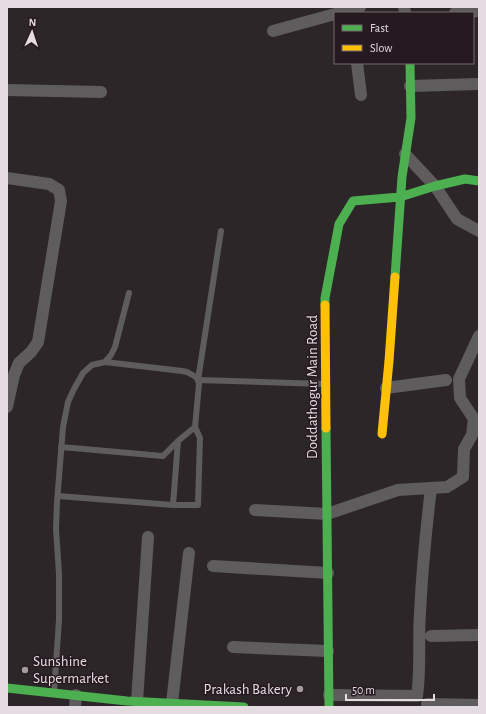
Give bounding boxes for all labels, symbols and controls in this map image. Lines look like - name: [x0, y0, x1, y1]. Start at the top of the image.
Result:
- north arrow: [12, 12, 52, 52]
- legend: [334, 12, 474, 64]
- text: N: [28, 17, 37, 28]
- text: Fast: [370, 22, 389, 34]
- text: Slow: [370, 42, 392, 54]
- street label: Doddathogur Main Road: [305, 315, 320, 459]
- place label: Sunshine Supermarket: [33, 654, 109, 686]
- marker: Sunshine Supermarket: [20, 665, 30, 675]
- scale bar: [346, 676, 434, 702]
- place label: Prakash Bakery: [204, 682, 293, 697]
- marker: Prakash Bakery: [295, 684, 305, 694]
- text: 50 m: [352, 684, 375, 696]

